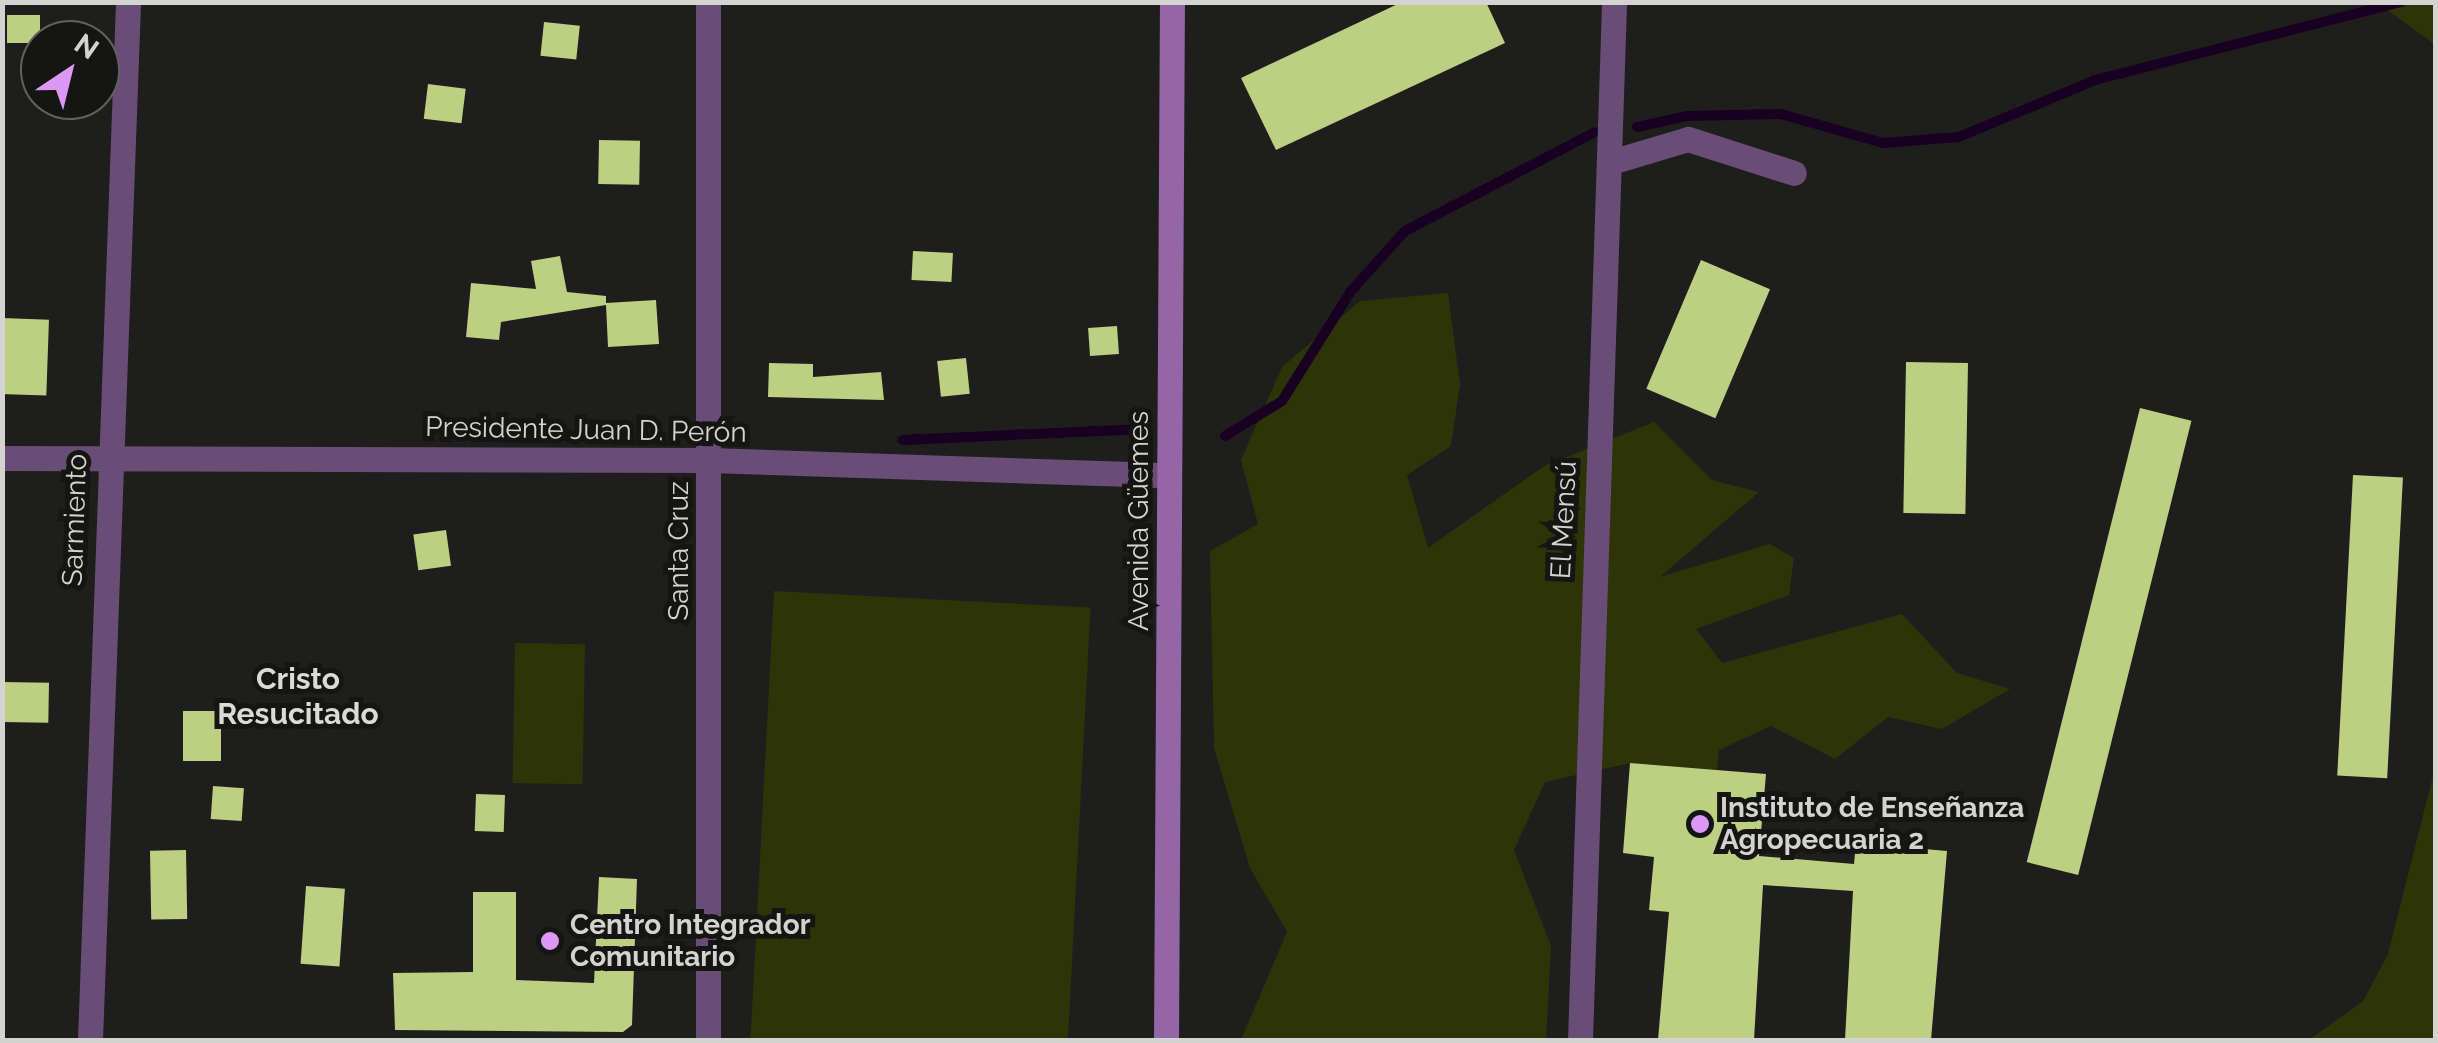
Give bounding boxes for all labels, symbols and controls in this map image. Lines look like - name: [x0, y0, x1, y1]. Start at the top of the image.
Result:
- north arrow: [20, 20, 120, 120]
- text: N: [68, 27, 105, 66]
- street label: Presidente Juan D. Perón: [425, 410, 747, 450]
- street label: Avenida Güemes: [1122, 411, 1156, 631]
- street label: Sarmiento: [56, 453, 94, 587]
- street label: El Mensú: [1544, 460, 1584, 580]
- street label: Santa Cruz: [662, 481, 696, 621]
- district label: Cristo Resucitado: [217, 661, 379, 732]
- place label: Instituto de Enseñanza Agropecuaria 2: [1720, 791, 2024, 857]
- marker: Instituto de Enseñanza Agropecuaria 2: [1689, 813, 1711, 835]
- place label: Centro Integrador Comunitario: [570, 908, 810, 974]
- marker: Centro Integrador Comunitario: [539, 930, 561, 952]

